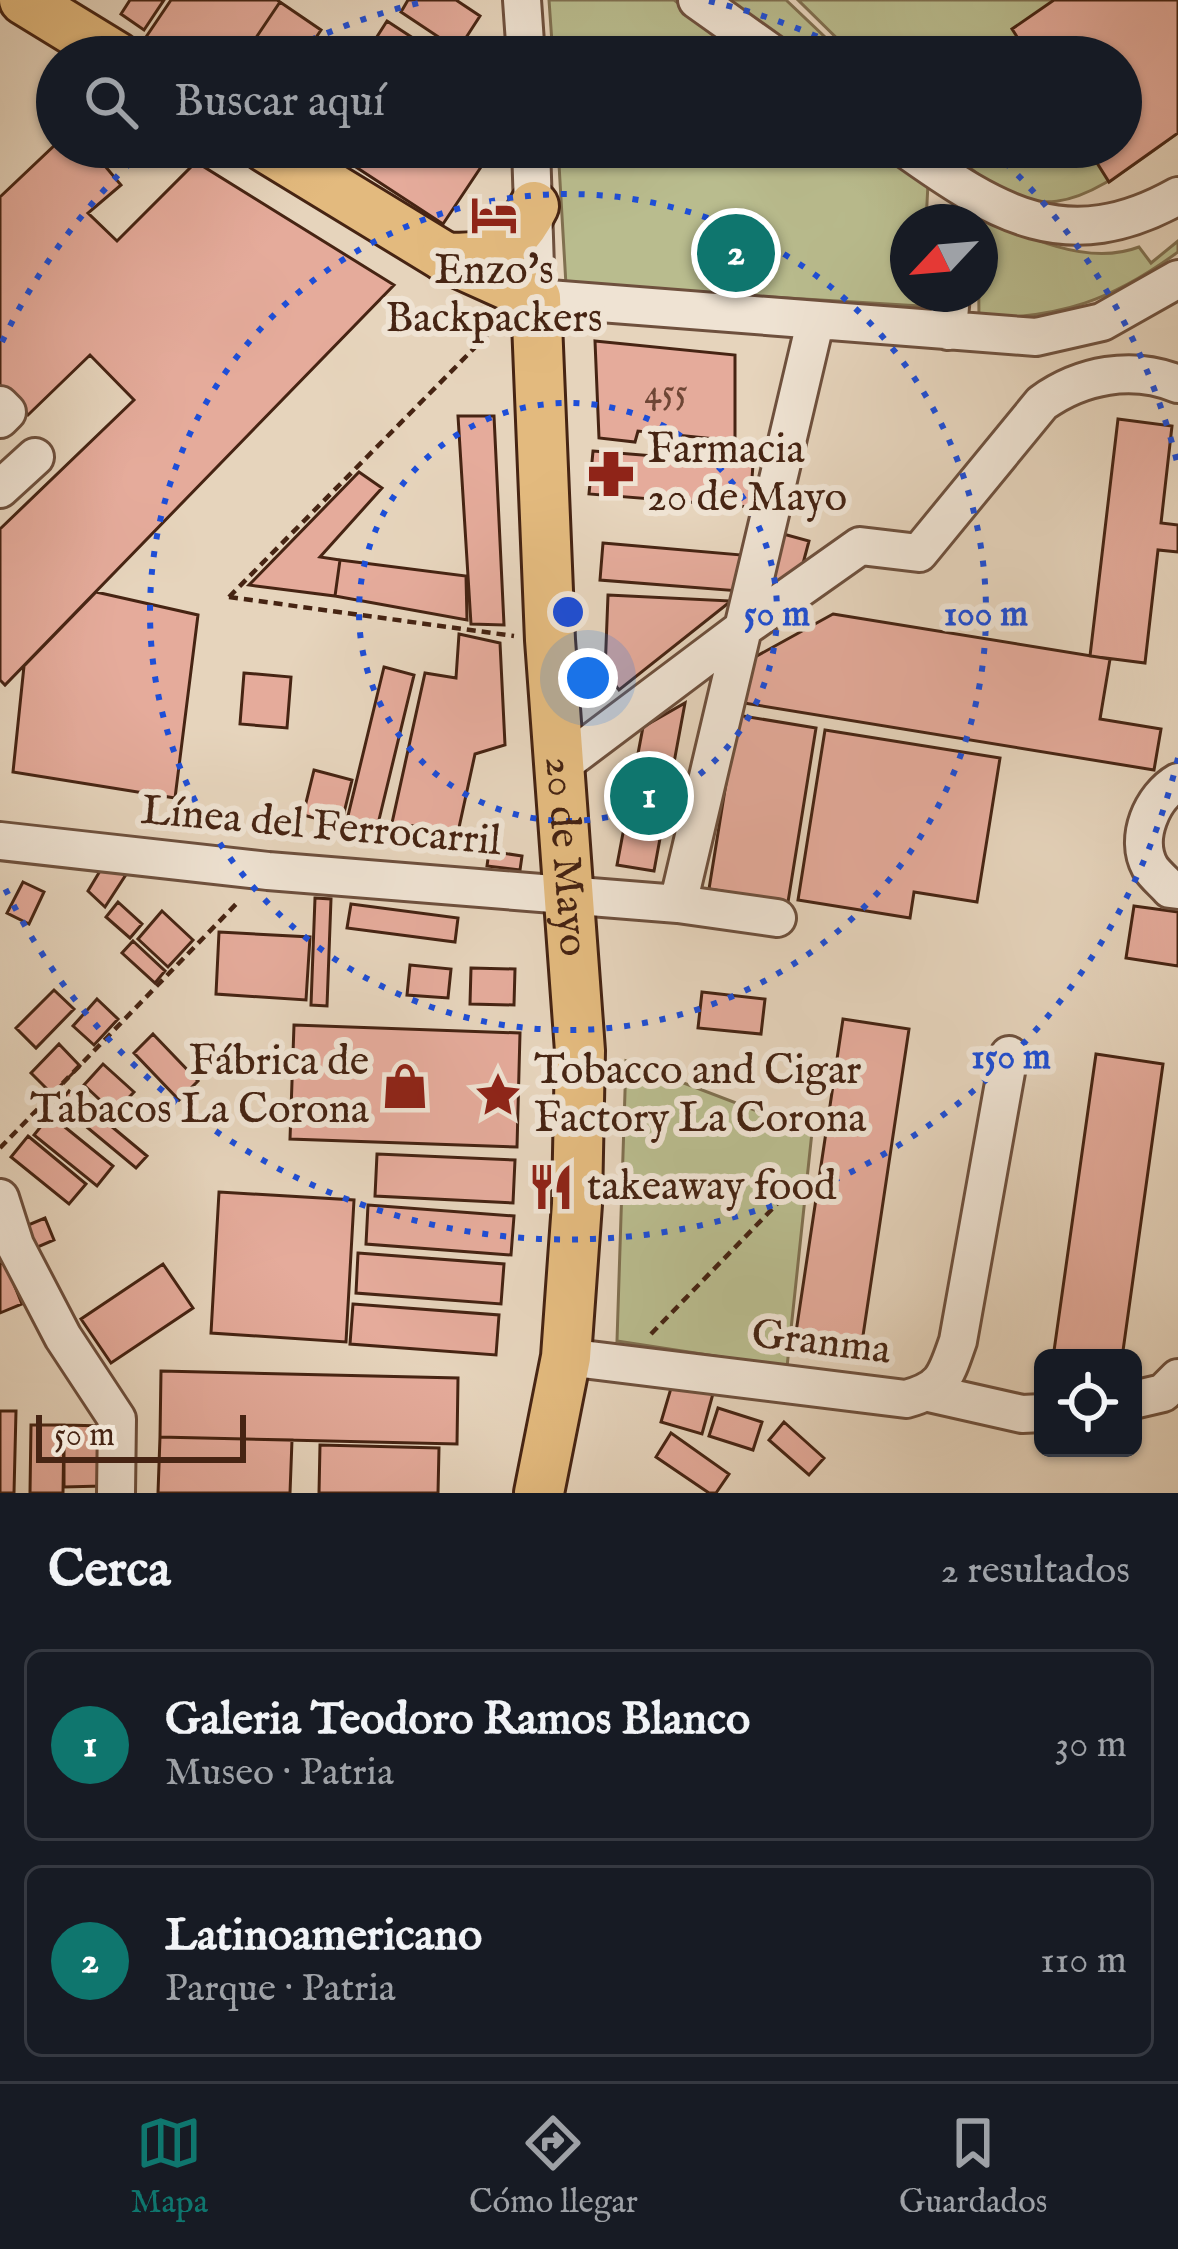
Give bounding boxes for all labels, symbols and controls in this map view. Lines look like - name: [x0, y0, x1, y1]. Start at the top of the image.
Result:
- search box: [36, 36, 1142, 168]
- icon: search: [78, 69, 144, 135]
- text: Buscar aquí: [174, 74, 385, 131]
- hotel icon: Enzo's Backpackers: [469, 190, 519, 240]
- north arrow: [890, 204, 998, 312]
- pin: 2: [697, 208, 775, 298]
- place label: Enzo's Backpackers: [385, 245, 603, 346]
- house number: 455: [644, 370, 688, 416]
- place label: Farmacia 20 de Mayo: [647, 424, 847, 525]
- pharmacy icon: Farmacia 20 de Mayo: [586, 449, 636, 499]
- centre of rings: [547, 591, 589, 633]
- text: 50 m: [744, 592, 810, 638]
- text: 100 m: [944, 592, 1028, 638]
- your location: [558, 648, 618, 708]
- pin: 1: [610, 751, 688, 841]
- street label: 20 de Mayo: [532, 755, 600, 958]
- street label: Línea del Ferrocarril: [139, 785, 504, 869]
- text: 150 m: [971, 1035, 1051, 1081]
- place label: Fábrica de Tabacos La Corona: [30, 1036, 370, 1137]
- place label: Tobacco and Cigar Factory La Corona: [534, 1045, 867, 1146]
- shop icon: Fábrica de Tabacos La Corona: [380, 1061, 430, 1111]
- place icon: Tobacco and Cigar Factory La Corona: [473, 1070, 523, 1120]
- place label: takeaway food: [587, 1161, 837, 1214]
- restaurant icon: takeaway food: [526, 1162, 576, 1212]
- street label: Granma: [748, 1308, 895, 1378]
- map controls: [1034, 1349, 1142, 1457]
- button: locate: [1034, 1349, 1142, 1457]
- scale bar: [36, 1409, 246, 1462]
- text: 50 m: [54, 1415, 115, 1457]
- text: Cerca: [48, 1539, 171, 1604]
- text: 2 resultados: [941, 1547, 1130, 1596]
- text: Galeria Teodoro Ramos Blanco: [165, 1692, 750, 1749]
- text: 1: [83, 1721, 97, 1770]
- text: 30 m: [1055, 1721, 1127, 1770]
- text: Museo · Patria: [165, 1749, 394, 1798]
- text: Latinoamericano: [165, 1908, 482, 1965]
- text: 2: [81, 1937, 99, 1986]
- text: 110 m: [1040, 1937, 1127, 1986]
- text: Parque · Patria: [165, 1965, 396, 2014]
- tab: Mapa: [130, 2110, 208, 2224]
- tab: Cómo llegar: [469, 2110, 638, 2224]
- tab: Guardados: [899, 2110, 1047, 2224]

